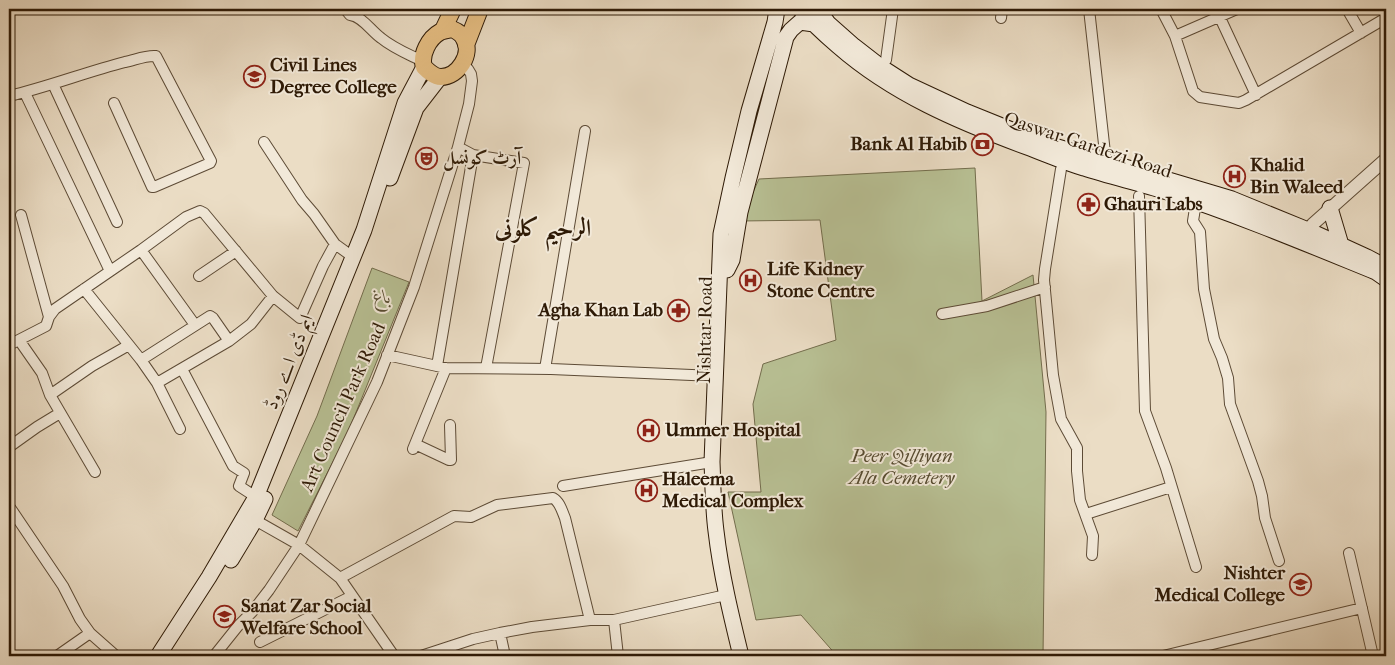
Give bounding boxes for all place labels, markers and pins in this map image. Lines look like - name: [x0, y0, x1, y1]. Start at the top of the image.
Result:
- place label: Civil Lines Degree College: [270, 54, 397, 98]
- school or university icon: Civil Lines Degree College: [242, 64, 266, 88]
- bank icon: Bank Al Habib: [971, 132, 995, 156]
- place label: Bank Al Habib: [850, 133, 967, 155]
- theatre icon: آرٹ کونسل: [415, 146, 439, 170]
- place label: آرٹ کونسل: [443, 146, 524, 171]
- place label: Khalid Bin Waleed: [1250, 154, 1344, 198]
- hospital icon: Khalid Bin Waleed: [1222, 164, 1246, 188]
- pharmacy icon: Ghauri Labs: [1076, 192, 1100, 216]
- place label: Ghauri Labs: [1104, 193, 1203, 215]
- place label: Life Kidney Stone Centre: [767, 258, 875, 302]
- hospital icon: Life Kidney Stone Centre: [739, 268, 763, 292]
- pharmacy icon: Agha Khan Lab: [667, 298, 691, 322]
- place label: Agha Khan Lab: [537, 299, 663, 321]
- hospital icon: Ummer Hospital: [637, 418, 661, 442]
- place label: Ummer Hospital: [664, 419, 802, 441]
- place label: Haleema Medical Complex: [661, 468, 805, 512]
- hospital icon: Haleema Medical Complex: [634, 478, 658, 502]
- place label: Nishter Medical College: [1154, 562, 1286, 606]
- school or university icon: Nishter Medical College: [1289, 572, 1313, 596]
- place label: Sanat Zar Social Welfare School: [240, 595, 372, 639]
- school or university icon: Sanat Zar Social Welfare School: [213, 605, 237, 629]

